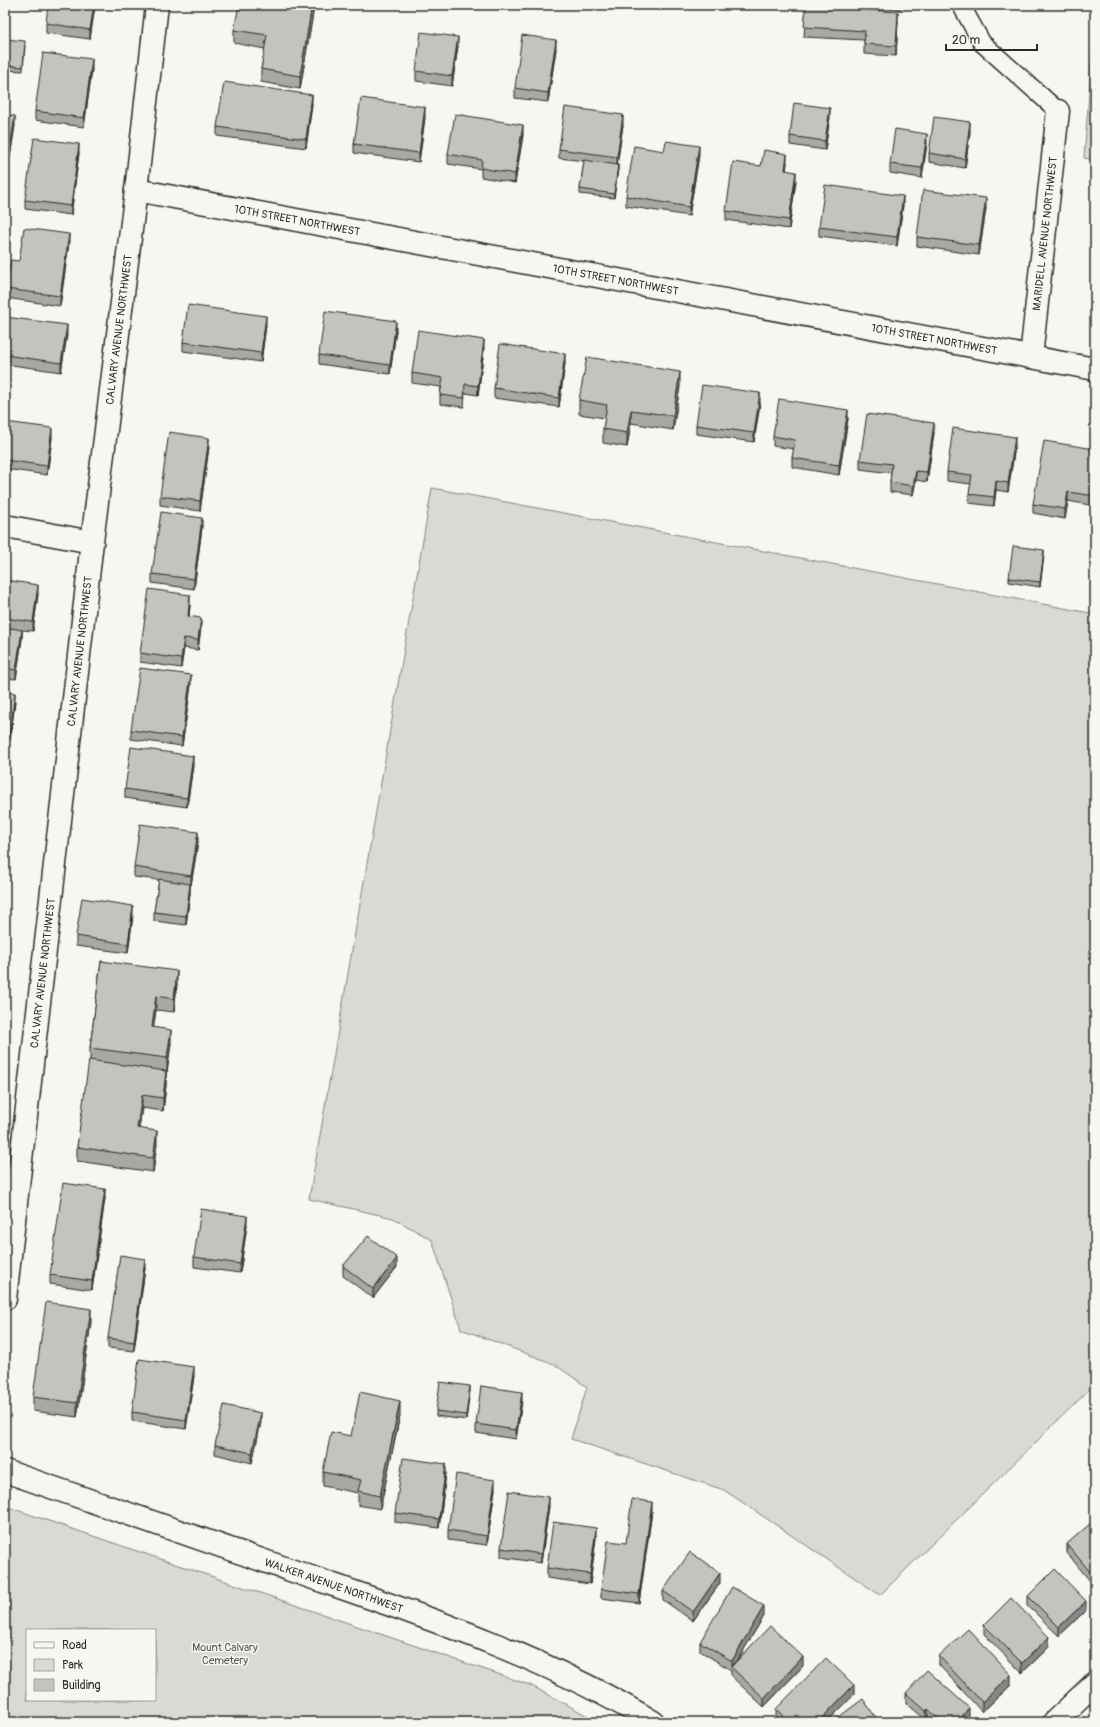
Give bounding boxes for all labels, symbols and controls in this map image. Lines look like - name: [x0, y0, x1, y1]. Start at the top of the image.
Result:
- scale bar: [946, 26, 1037, 52]
- text: 20 m: [952, 33, 981, 48]
- street label: MARIDELL AVENUE NORTHWEST: [1030, 156, 1059, 311]
- street label: 10TH STREET NORTHWEST: [233, 202, 361, 238]
- street label: CALVARY AVENUE NORTHWEST: [103, 254, 134, 405]
- street label: 10TH STREET NORTHWEST: [552, 261, 680, 298]
- street label: 10TH STREET NORTHWEST: [870, 321, 998, 357]
- street label: CALVARY AVENUE NORTHWEST: [64, 576, 95, 727]
- street label: CALVARY AVENUE NORTHWEST: [27, 897, 58, 1049]
- street label: WALKER AVENUE NORTHWEST: [263, 1555, 405, 1615]
- legend: [26, 1629, 156, 1701]
- text: Road: [62, 1638, 87, 1653]
- park label: Mount Calvary Cemetery: [192, 1641, 258, 1667]
- text: Park: [62, 1658, 83, 1673]
- text: Building: [62, 1678, 101, 1693]

